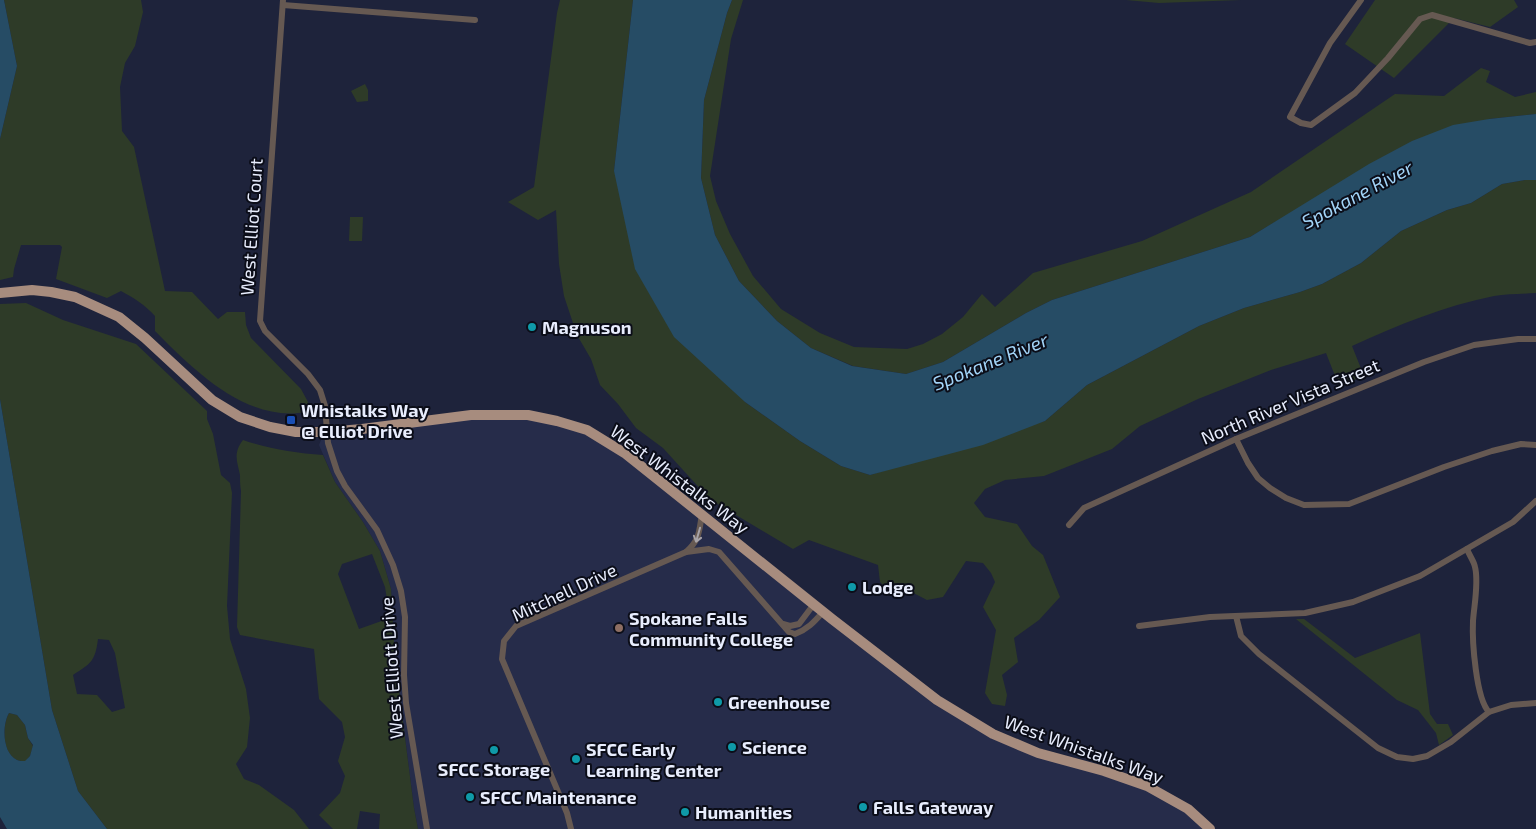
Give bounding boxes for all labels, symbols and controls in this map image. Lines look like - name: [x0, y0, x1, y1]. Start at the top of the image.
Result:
- water label: Spokane River: [1297, 155, 1417, 233]
- street label: West Elliot Court: [235, 157, 267, 296]
- place label: Magnuson: [542, 316, 632, 338]
- marker: Magnuson: [526, 321, 538, 333]
- water label: Spokane River: [929, 327, 1052, 395]
- street label: North River Vista Street: [1197, 353, 1383, 449]
- place label: Whistalks Way @ Elliot Drive: [301, 399, 429, 442]
- marker: Whistalks Way @ Elliot Drive: [285, 414, 297, 426]
- street label: West Whistalks Way: [606, 420, 754, 539]
- one-way arrow: [692, 527, 702, 543]
- street label: Mitchell Drive: [508, 558, 620, 626]
- place label: Lodge: [862, 576, 914, 598]
- marker: Lodge: [846, 581, 858, 593]
- street label: West Elliott Drive: [375, 596, 407, 740]
- place label: Spokane Falls Community College: [629, 607, 793, 650]
- marker: Spokane Falls Community College: [613, 622, 625, 634]
- place label: Greenhouse: [728, 691, 830, 713]
- marker: Greenhouse: [712, 696, 724, 708]
- street label: West Whistalks Way: [1001, 710, 1167, 788]
- place label: Science: [742, 736, 807, 758]
- place label: SFCC Early Learning Center: [586, 738, 722, 781]
- marker: Science: [726, 741, 738, 753]
- marker: SFCC Storage: [488, 744, 500, 756]
- marker: SFCC Early Learning Center: [570, 753, 582, 765]
- place label: SFCC Storage: [438, 758, 550, 780]
- place label: SFCC Maintenance: [480, 786, 637, 808]
- marker: SFCC Maintenance: [464, 791, 476, 803]
- place label: Falls Gateway: [873, 796, 994, 818]
- place label: Humanities: [695, 801, 792, 823]
- marker: Falls Gateway: [857, 801, 869, 813]
- marker: Humanities: [679, 806, 691, 818]

